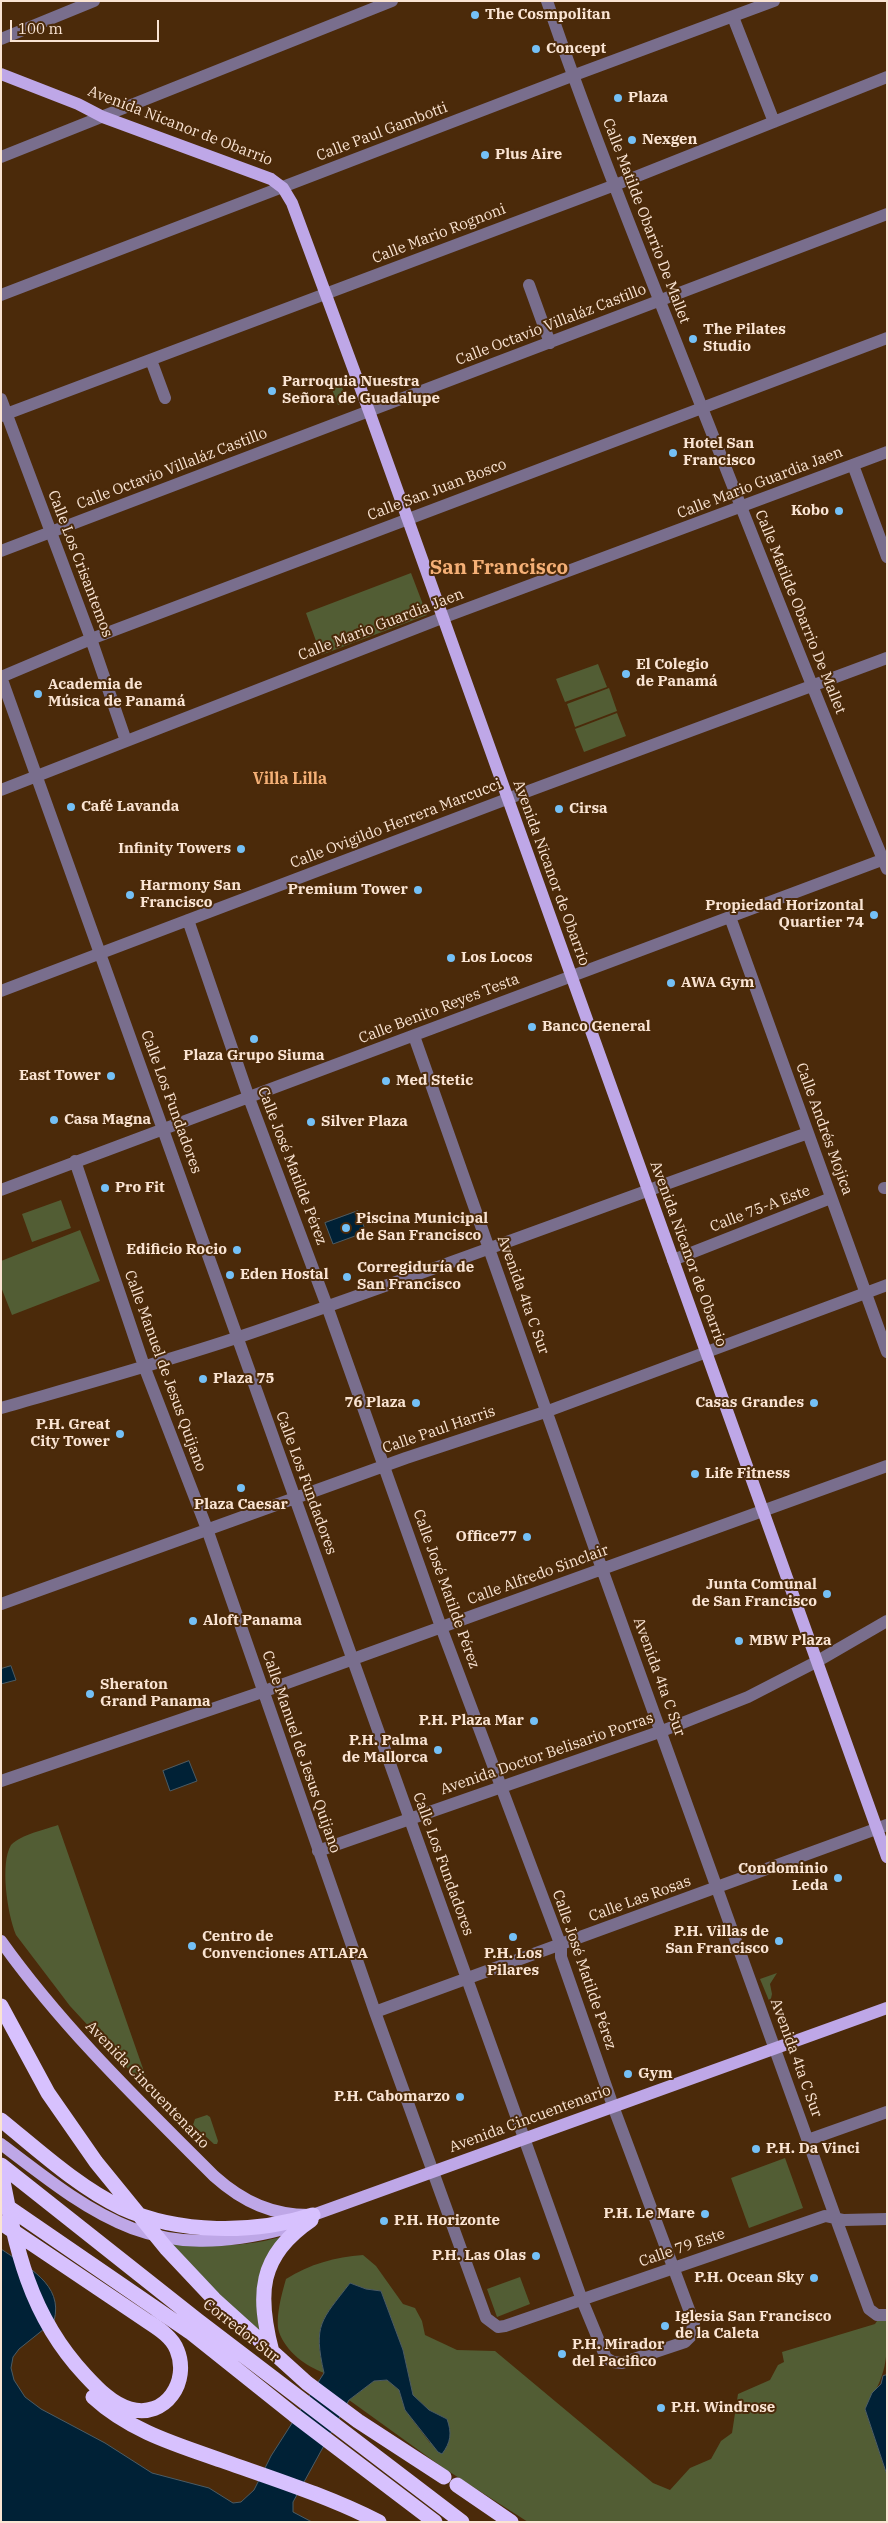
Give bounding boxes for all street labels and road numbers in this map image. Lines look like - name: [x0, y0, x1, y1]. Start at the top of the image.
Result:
- street label: Avenida Nicanor de Obarrio: [85, 82, 275, 170]
- street label: Calle Paul Gambotti: [314, 99, 450, 165]
- street label: Calle Matilde Obarrio De Mallet: [598, 116, 694, 326]
- street label: Calle Mario Rognoni: [370, 200, 508, 268]
- street label: Calle Octavio Villaláz Castillo: [453, 280, 649, 370]
- street label: Calle Octavio Villaláz Castillo: [74, 424, 270, 514]
- street label: Calle Mario Guardia Jaen: [675, 443, 845, 523]
- street label: Calle San Juan Bosco: [365, 455, 509, 525]
- street label: Calle Los Crisantemos: [44, 488, 116, 640]
- street label: Calle Matilde Obarrio De Mallet: [751, 507, 849, 717]
- street label: Calle Mario Guardia Jaen: [296, 585, 466, 665]
- street label: Calle Ovigildo Herrera Marcucci: [288, 775, 504, 873]
- street label: Avenida Nicanor de Obarrio: [509, 778, 593, 968]
- street label: Calle Benito Reyes Testa: [356, 970, 522, 1048]
- street label: Calle Los Fundadores: [137, 1028, 205, 1176]
- street label: Calle Andrés Mojica: [792, 1060, 856, 1198]
- street label: Calle José Matilde Pérez: [254, 1084, 330, 1248]
- street label: Avenida Nicanor de Obarrio: [646, 1159, 730, 1349]
- street label: Calle 75-A Este: [707, 1182, 813, 1236]
- street label: Avenida 4ta C Sur: [493, 1233, 553, 1357]
- street label: Calle Manuel de Jesus Quijano: [120, 1268, 210, 1474]
- street label: Calle Paul Harris: [380, 1402, 498, 1458]
- street label: Calle Los Fundadores: [272, 1409, 340, 1557]
- street label: Calle José Matilde Pérez: [409, 1507, 483, 1671]
- street label: Calle Alfredo Sinclair: [465, 1541, 611, 1609]
- street label: Avenida 4ta C Sur: [629, 1615, 689, 1739]
- street label: Calle Manuel de Jesus Quijano: [258, 1648, 344, 1856]
- street label: Avenida Doctor Belisario Porras: [438, 1709, 656, 1799]
- street label: Calle Los Fundadores: [409, 1790, 477, 1938]
- street label: Calle Las Rosas: [586, 1872, 694, 1926]
- street label: Calle José Matilde Pérez: [548, 1888, 620, 2052]
- street label: Avenida 4ta C Sur: [766, 1996, 826, 2120]
- street label: Avenida Cincuentenario: [81, 2017, 213, 2153]
- street label: Avenida Cincuentenario: [447, 2081, 613, 2157]
- street label: Calle 79 Este: [637, 2225, 727, 2271]
- street label: Corredor Sur: [199, 2296, 283, 2366]

